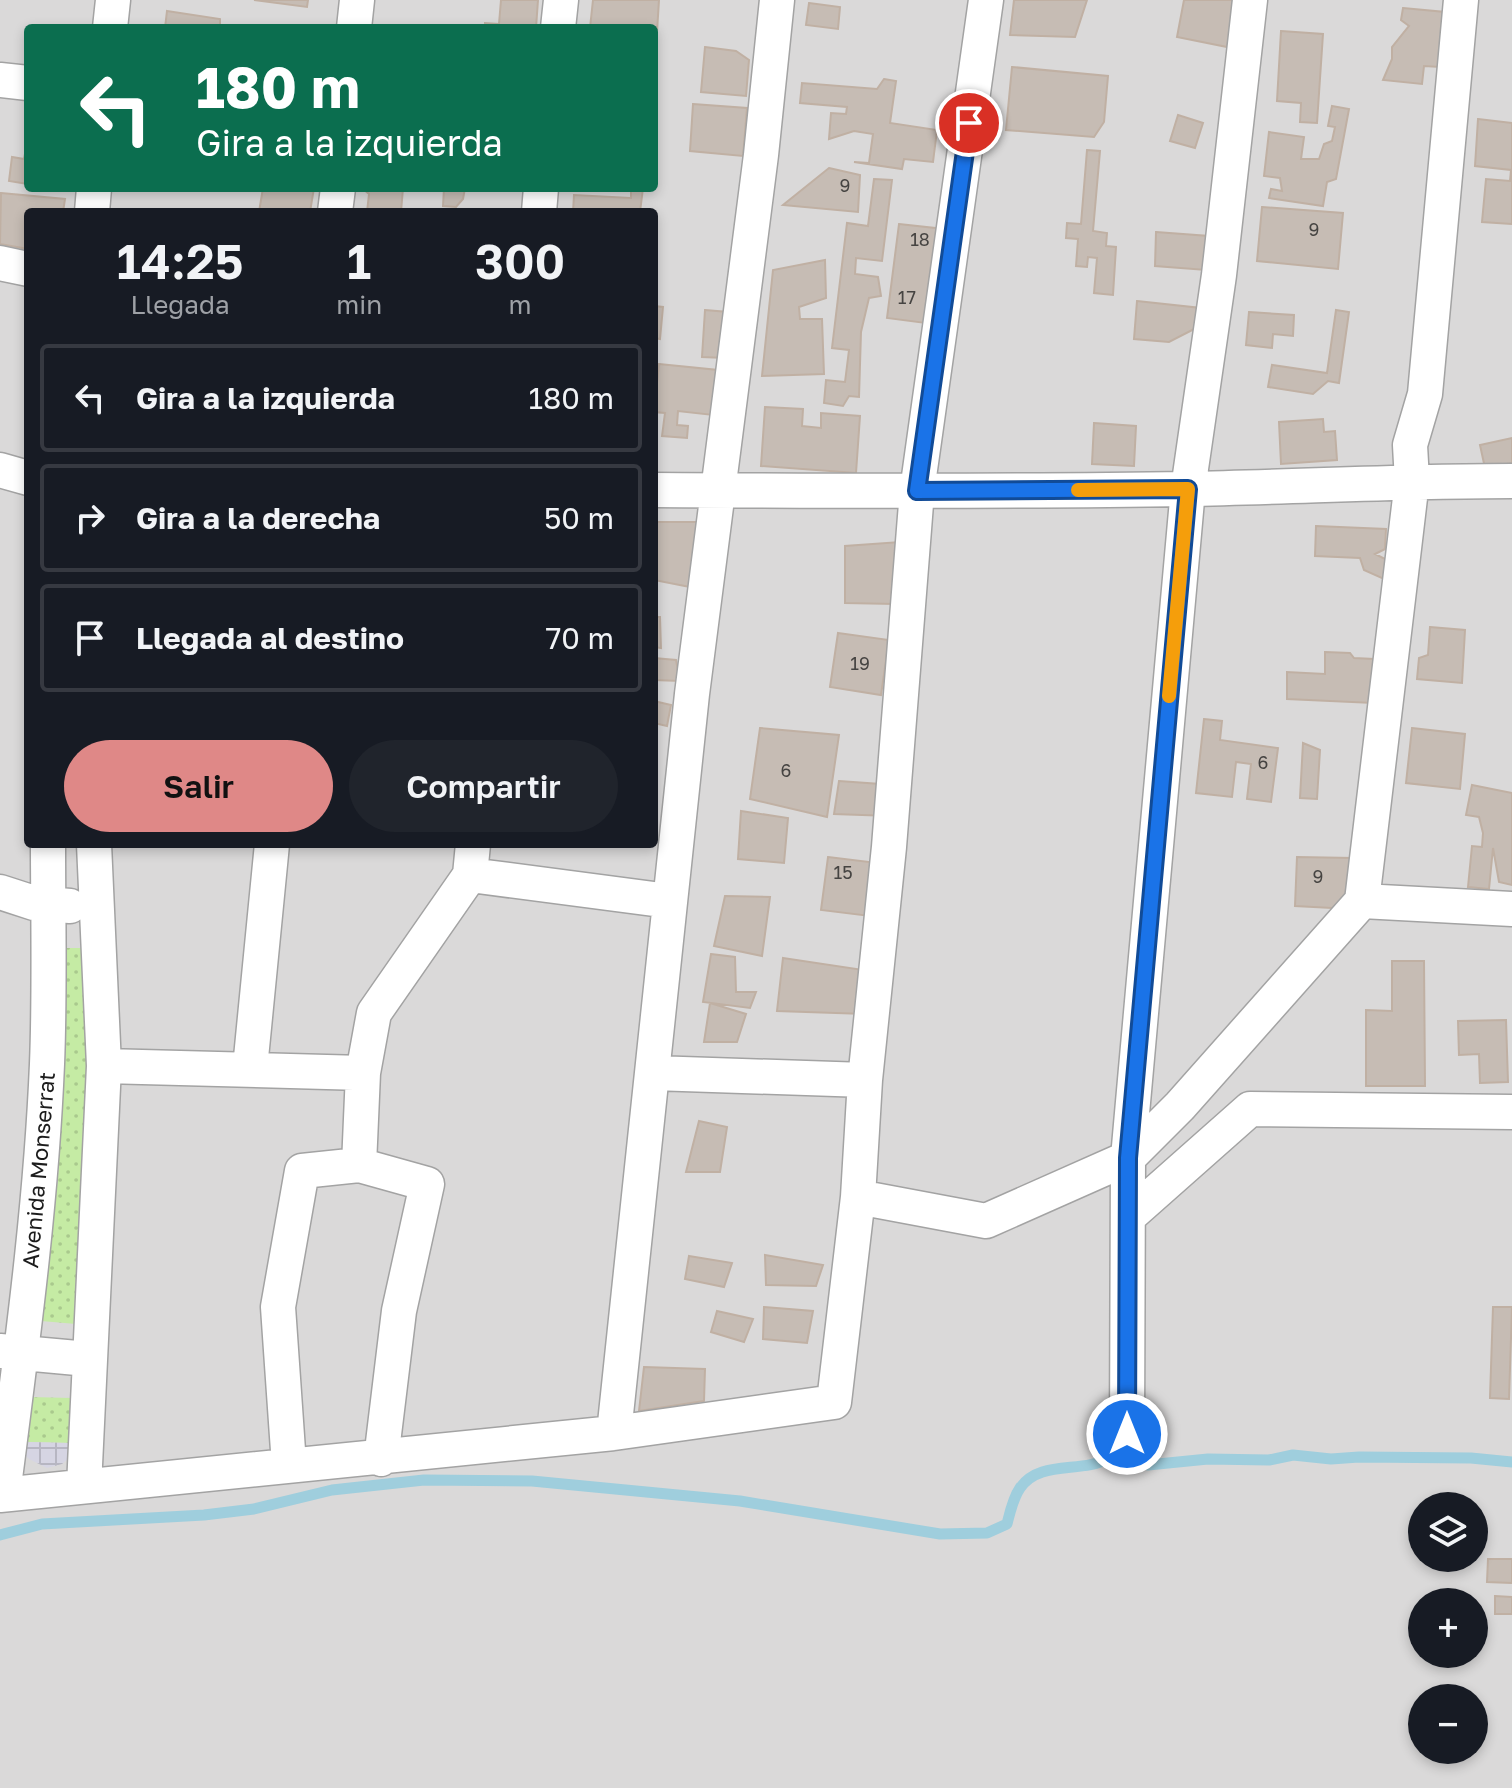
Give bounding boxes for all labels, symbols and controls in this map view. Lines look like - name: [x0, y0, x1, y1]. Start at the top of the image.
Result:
- text: 180 m: [196, 53, 360, 120]
- icon: left: [64, 56, 168, 160]
- pin: [935, 89, 1003, 157]
- icon: arrive: [947, 101, 991, 145]
- text: Gira a la izquierda: [196, 121, 503, 164]
- house number: 9: [840, 174, 850, 196]
- house number: 9: [1309, 218, 1319, 240]
- house number: 18: [910, 228, 930, 250]
- text: 14:25: [117, 232, 243, 290]
- text: 1: [347, 232, 371, 290]
- text: 300: [475, 232, 565, 290]
- house number: 17: [898, 286, 916, 308]
- text: Llegada: [131, 289, 230, 320]
- text: min: [336, 289, 382, 320]
- text: m: [509, 289, 532, 320]
- icon: left: [68, 376, 112, 420]
- text: Gira a la izquierda: [136, 380, 395, 416]
- text: 180 m: [529, 380, 614, 416]
- icon: right: [68, 496, 112, 540]
- text: Gira a la derecha: [136, 500, 380, 536]
- text: 50 m: [544, 500, 614, 536]
- icon: arrive: [68, 616, 112, 660]
- text: Llegada al destino: [136, 620, 404, 656]
- text: 70 m: [545, 620, 614, 656]
- house number: 19: [850, 652, 870, 674]
- button: Salir: [64, 740, 333, 832]
- button: Compartir: [349, 740, 618, 832]
- house number: 6: [1258, 751, 1268, 773]
- house number: 6: [781, 759, 791, 781]
- house number: 15: [833, 861, 853, 883]
- house number: 9: [1313, 865, 1323, 887]
- street label: Avenida Monserrat: [16, 1071, 60, 1269]
- position arrow: [1085, 1392, 1169, 1476]
- map controls: [1408, 1492, 1488, 1764]
- button: layers: [1408, 1492, 1488, 1572]
- button: +: [1408, 1588, 1488, 1668]
- button: −: [1408, 1684, 1488, 1764]

